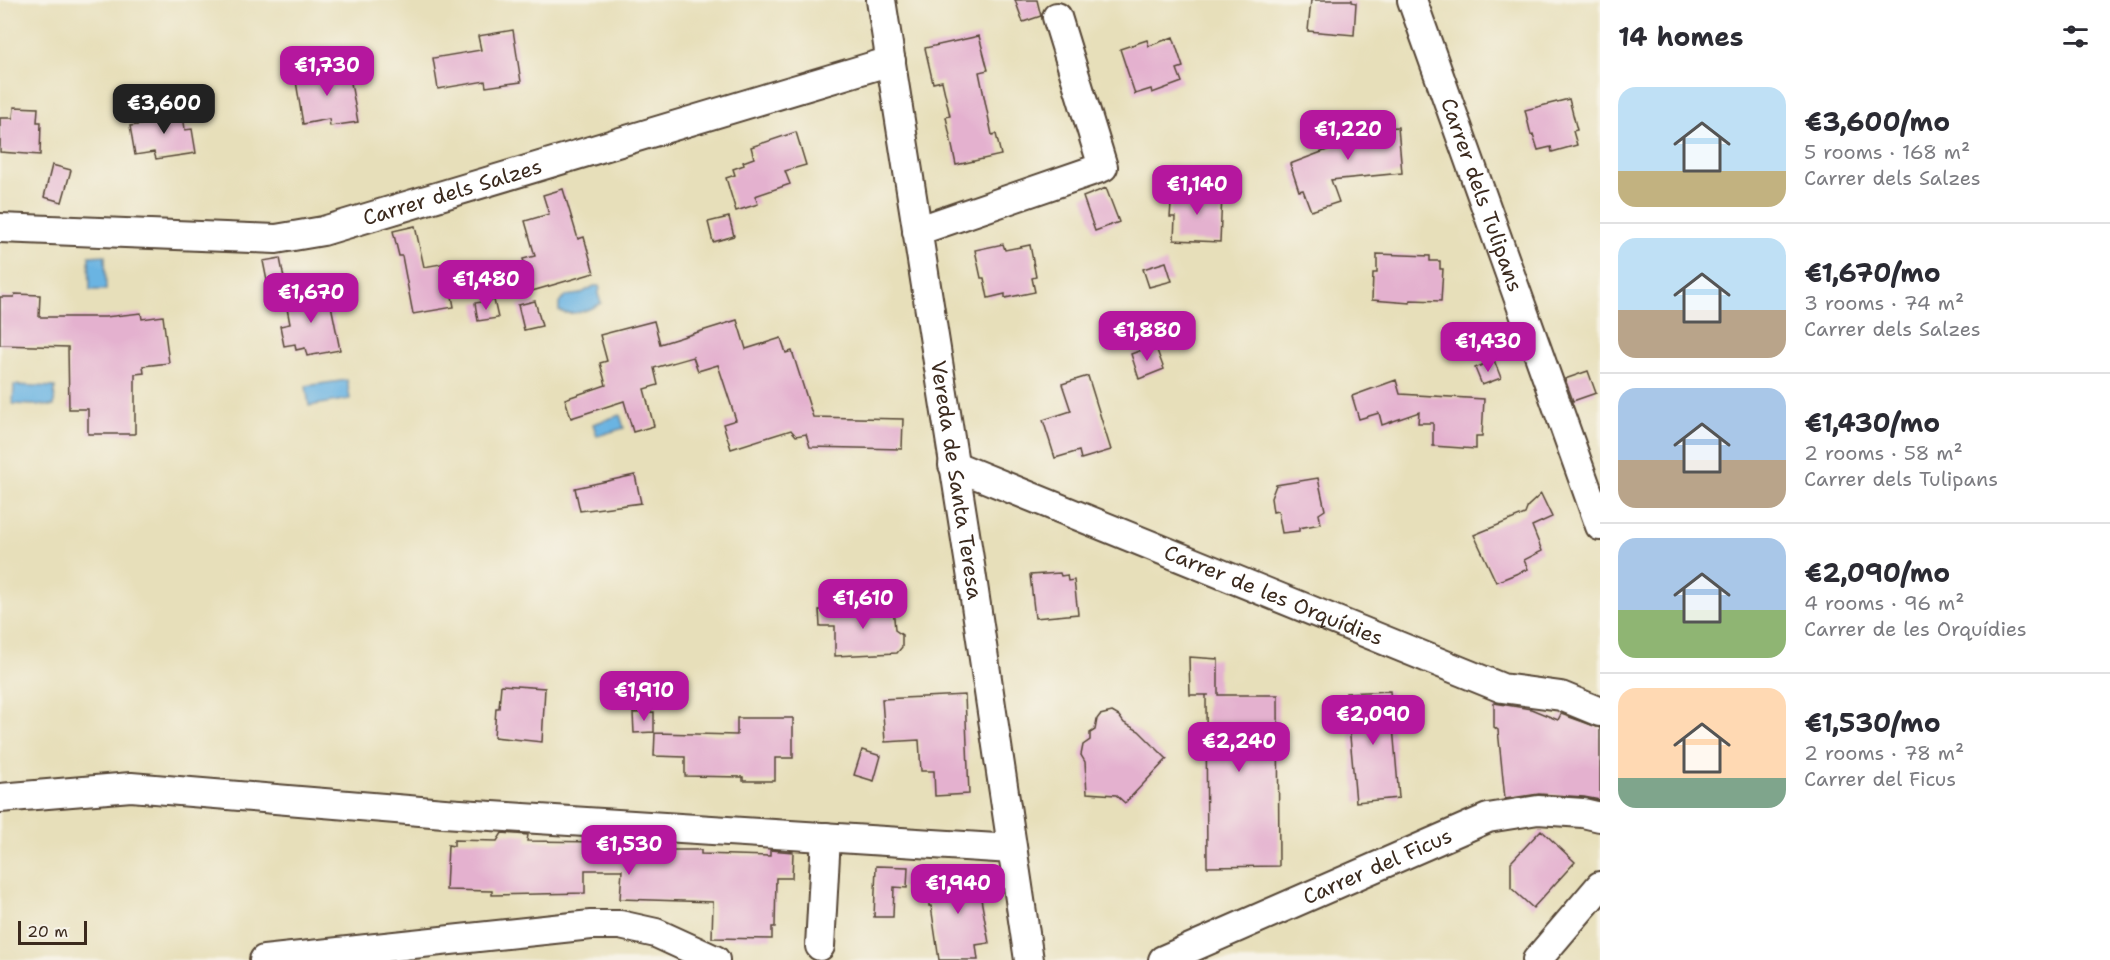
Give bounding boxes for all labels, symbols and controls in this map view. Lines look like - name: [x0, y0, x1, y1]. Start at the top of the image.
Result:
- text: 14 homes: [1618, 19, 1744, 54]
- icon: filters: [2059, 20, 2092, 53]
- pin: €1,730: [278, 46, 376, 97]
- text: €1,730: [294, 52, 360, 78]
- pin: €3,600: [115, 84, 213, 135]
- text: €3,600: [127, 90, 201, 116]
- street label: Carrer dels Tulipans: [1434, 94, 1529, 296]
- text: €3,600/mo: [1804, 104, 1950, 139]
- pin: €1,220: [1299, 110, 1397, 161]
- icon: home: [1666, 111, 1738, 183]
- text: €1,220: [1314, 116, 1382, 142]
- text: 5 rooms · 168 m²: [1804, 139, 1970, 165]
- street label: Carrer dels Salzes: [360, 152, 545, 232]
- pin: €1,140: [1148, 165, 1246, 216]
- text: Carrer dels Salzes: [1804, 165, 1981, 191]
- text: €1,140: [1166, 171, 1228, 197]
- text: €1,670/mo: [1804, 255, 1941, 290]
- pin: €1,480: [437, 260, 535, 311]
- icon: home: [1666, 262, 1738, 334]
- text: €1,480: [452, 266, 520, 292]
- pin: €1,670: [262, 273, 360, 324]
- text: €1,670: [277, 279, 345, 305]
- text: 3 rooms · 74 m²: [1804, 290, 1964, 316]
- pin: €1,880: [1098, 311, 1196, 362]
- text: Carrer dels Salzes: [1804, 316, 1981, 342]
- text: €1,880: [1113, 317, 1181, 343]
- pin: €1,430: [1439, 322, 1537, 373]
- text: €1,430: [1455, 328, 1521, 354]
- street label: Vereda de Santa Teresa: [924, 359, 989, 602]
- text: €1,430/mo: [1804, 405, 1940, 440]
- icon: home: [1666, 412, 1738, 484]
- text: 2 rooms · 58 m²: [1804, 440, 1963, 466]
- text: Carrer dels Tulipans: [1804, 466, 1998, 492]
- street label: Carrer de les Orquídies: [1160, 538, 1387, 652]
- text: €2,090/mo: [1804, 555, 1950, 590]
- icon: home: [1666, 562, 1738, 634]
- pin: €1,610: [814, 579, 912, 630]
- text: €1,610: [832, 585, 894, 611]
- text: 4 rooms · 96 m²: [1804, 590, 1965, 616]
- text: Carrer de les Orquídies: [1804, 616, 2027, 642]
- pin: €1,910: [595, 671, 693, 722]
- text: €1,910: [614, 677, 674, 703]
- pin: €2,090: [1324, 695, 1422, 746]
- text: €2,090: [1336, 701, 1410, 727]
- text: €1,530/mo: [1804, 705, 1941, 740]
- icon: home: [1666, 712, 1738, 784]
- pin: €2,240: [1190, 722, 1288, 773]
- text: €2,240: [1202, 728, 1276, 754]
- text: 2 rooms · 78 m²: [1804, 740, 1964, 766]
- text: Carrer del Ficus: [1804, 766, 1956, 792]
- street label: Carrer del Ficus: [1299, 821, 1456, 911]
- pin: €1,530: [580, 825, 678, 876]
- text: €1,530: [595, 831, 663, 857]
- pin: €1,940: [909, 864, 1007, 915]
- text: €1,940: [925, 870, 991, 896]
- scale bar: [18, 918, 87, 946]
- text: 20 m: [27, 921, 68, 942]

